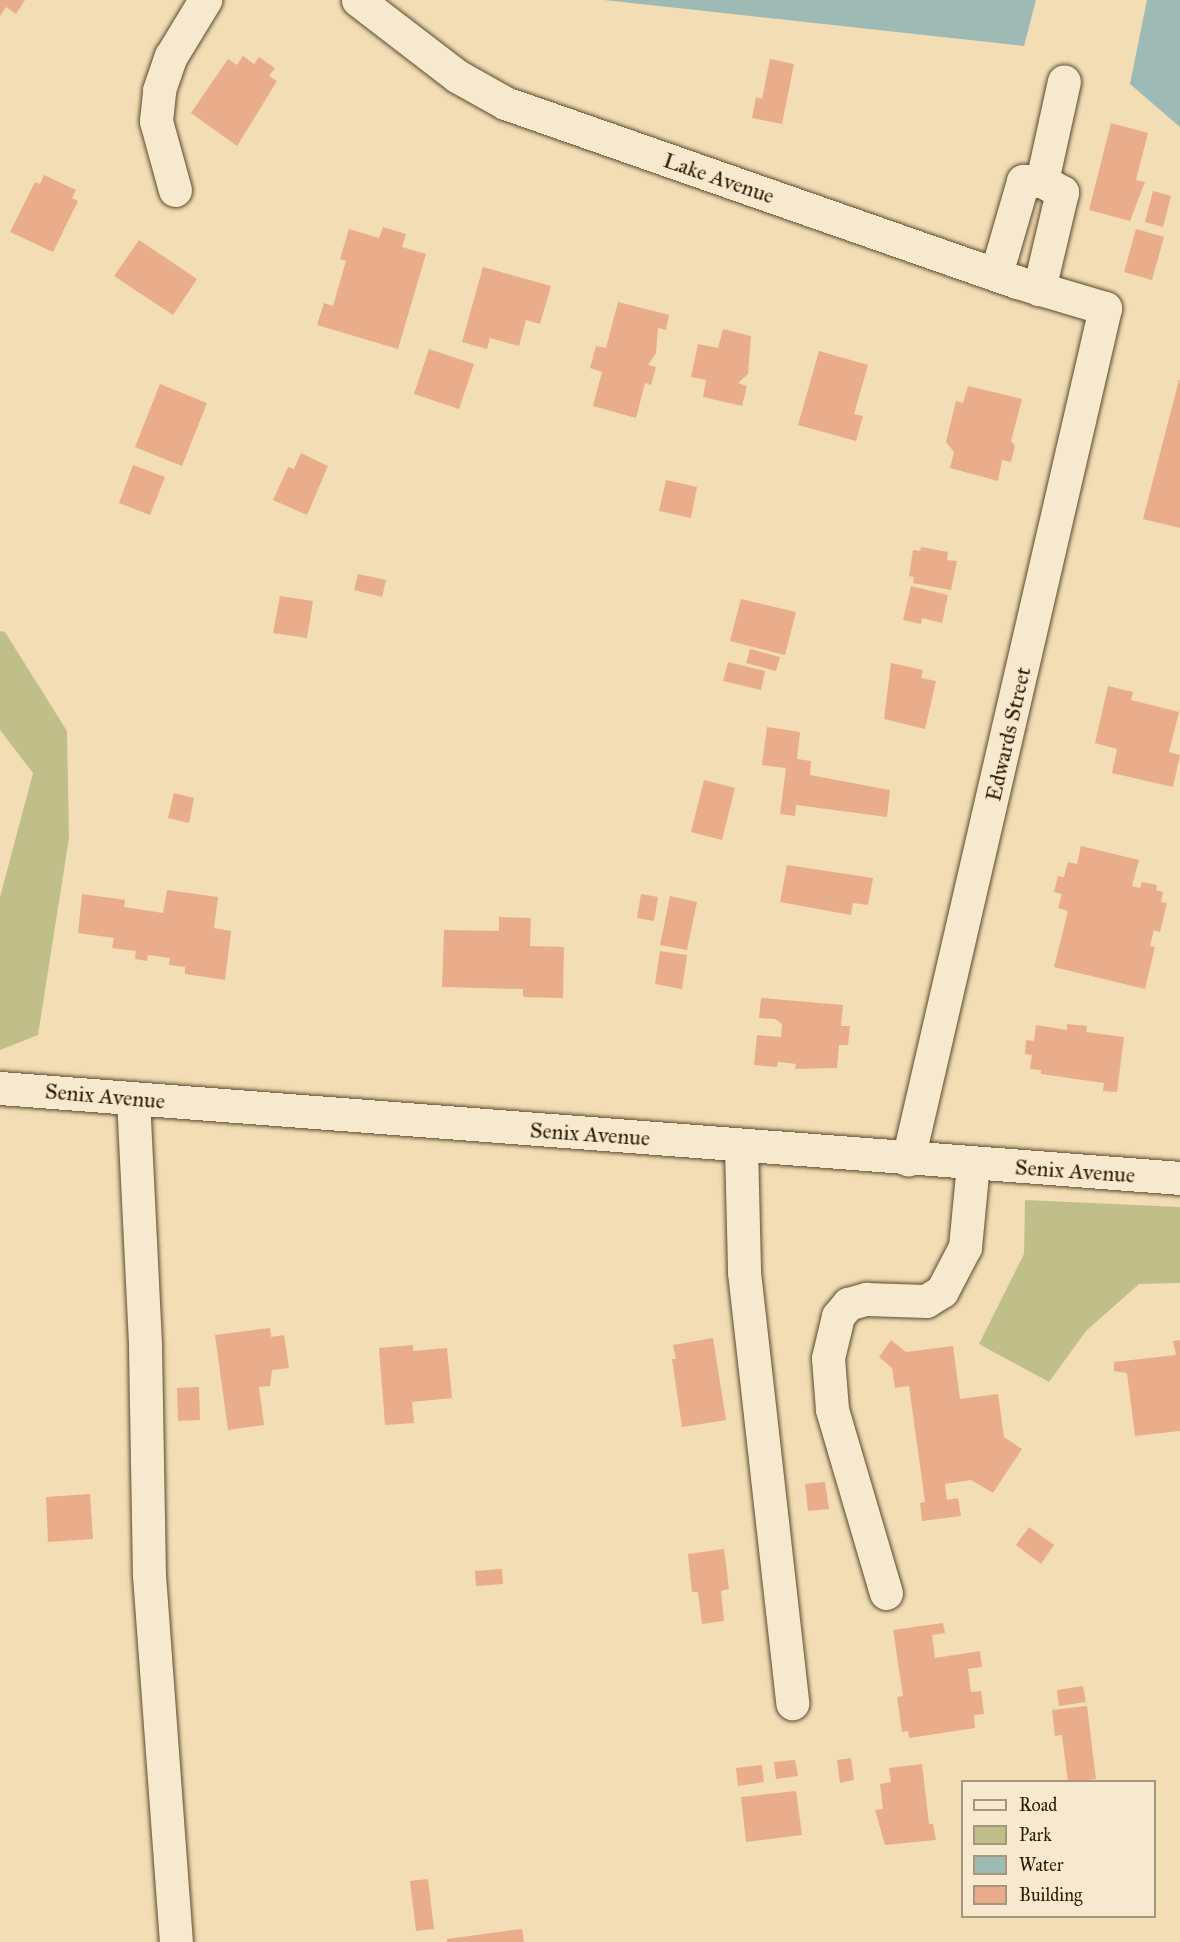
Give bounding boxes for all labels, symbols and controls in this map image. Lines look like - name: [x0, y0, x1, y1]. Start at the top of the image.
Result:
- street label: Lake Avenue: [660, 147, 778, 209]
- street label: Edwards Street: [980, 664, 1036, 804]
- street label: Senix Avenue: [44, 1078, 166, 1114]
- street label: Senix Avenue: [529, 1117, 651, 1151]
- street label: Senix Avenue: [1014, 1154, 1136, 1188]
- legend: [961, 1780, 1156, 1918]
- text: Road: [1019, 1794, 1057, 1816]
- text: Park: [1019, 1824, 1052, 1846]
- text: Water: [1019, 1854, 1063, 1876]
- text: Building: [1019, 1884, 1082, 1906]

